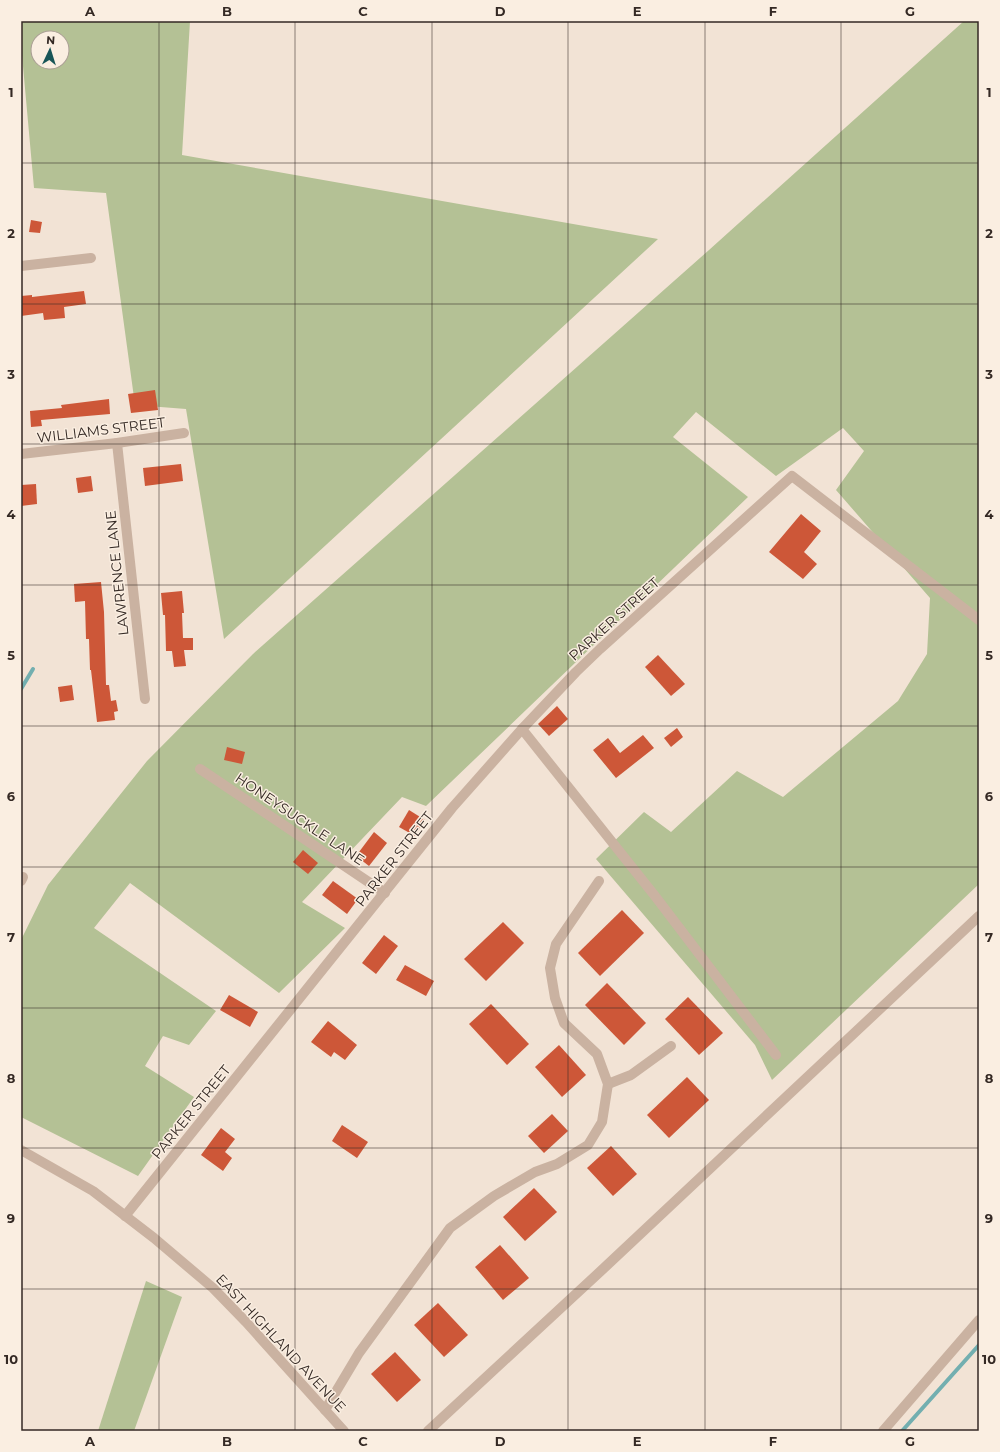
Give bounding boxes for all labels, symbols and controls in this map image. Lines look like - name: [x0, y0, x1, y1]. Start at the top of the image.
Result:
- text: A: [84, 3, 96, 19]
- text: B: [222, 3, 232, 19]
- text: C: [358, 3, 368, 19]
- text: D: [495, 3, 506, 19]
- text: E: [633, 3, 642, 19]
- text: F: [769, 3, 777, 19]
- text: G: [905, 3, 915, 19]
- north arrow: [30, 30, 70, 70]
- text: N: [46, 33, 56, 47]
- text: 1: [8, 84, 14, 100]
- text: 1: [986, 84, 992, 100]
- text: 2: [7, 225, 15, 241]
- text: 2: [985, 225, 993, 241]
- text: 3: [6, 366, 15, 382]
- text: 3: [984, 366, 993, 382]
- street label: WILLIAMS STREET: [36, 413, 166, 447]
- text: 4: [7, 506, 16, 522]
- text: 4: [985, 506, 994, 522]
- street label: LAWRENCE LANE: [101, 509, 133, 637]
- street label: PARKER STREET: [565, 573, 663, 665]
- text: 5: [7, 647, 15, 663]
- text: 5: [985, 647, 993, 663]
- street label: HONEYSUCKLE LANE: [232, 769, 368, 869]
- text: 6: [7, 788, 16, 804]
- text: 6: [985, 788, 994, 804]
- street label: PARKER STREET: [351, 808, 437, 910]
- text: 7: [7, 929, 15, 945]
- text: 7: [985, 929, 993, 945]
- street label: PARKER STREET: [147, 1061, 235, 1163]
- text: 8: [7, 1070, 16, 1086]
- text: 8: [985, 1070, 994, 1086]
- text: 9: [7, 1210, 15, 1226]
- text: 9: [985, 1210, 993, 1226]
- street label: EAST HIGHLAND AVENUE: [212, 1270, 350, 1416]
- text: 10: [4, 1351, 18, 1367]
- text: 10: [982, 1351, 996, 1367]
- text: A: [84, 1433, 96, 1449]
- text: B: [222, 1433, 232, 1449]
- text: C: [358, 1433, 368, 1449]
- text: D: [495, 1433, 506, 1449]
- text: E: [633, 1433, 642, 1449]
- text: F: [769, 1433, 777, 1449]
- text: G: [905, 1433, 915, 1449]

